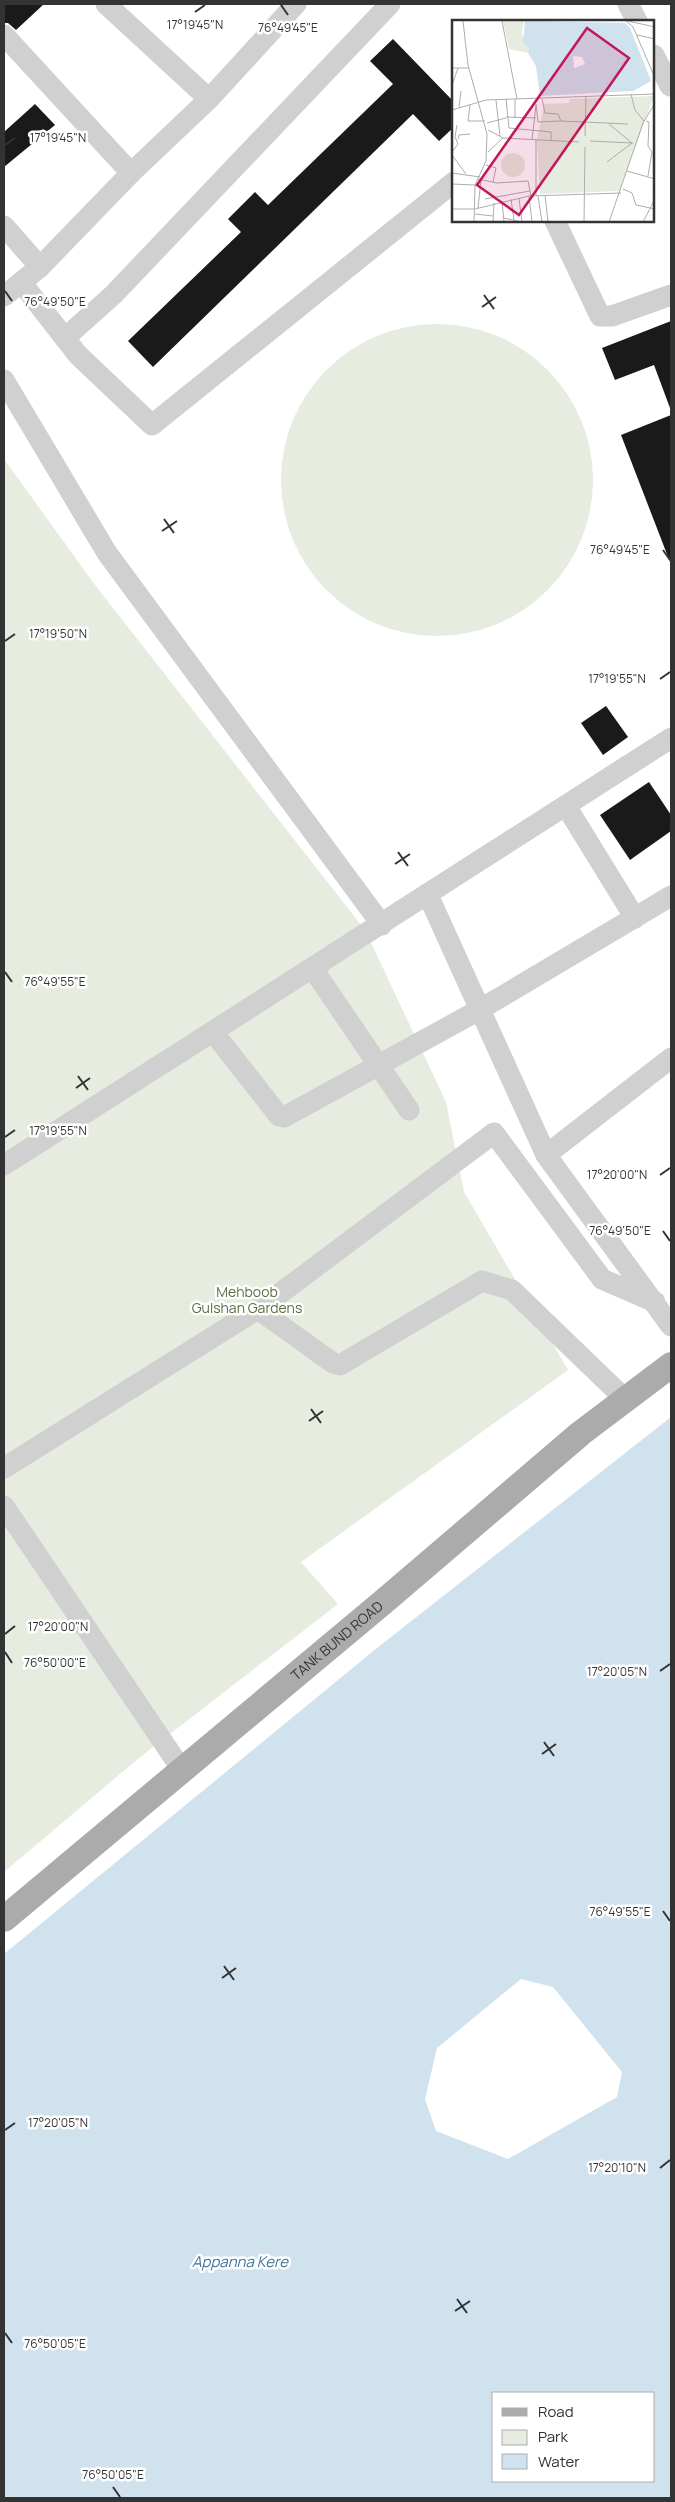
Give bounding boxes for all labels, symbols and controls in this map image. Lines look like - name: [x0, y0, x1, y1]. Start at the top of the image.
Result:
- text: 17°19'45"N: [167, 16, 223, 33]
- text: 76°49'45"E: [258, 19, 318, 36]
- inset map: [452, 20, 655, 222]
- text: 17°19'45"N: [30, 129, 86, 146]
- text: 76°49'50"E: [24, 293, 86, 310]
- text: 76°49'45"E: [590, 541, 650, 558]
- text: 17°19'50"N: [29, 625, 87, 642]
- text: 17°19'55"N: [588, 670, 646, 687]
- text: 76°49'55"E: [24, 973, 86, 990]
- text: 17°19'55"N: [29, 1122, 87, 1139]
- text: 17°20'00"N: [587, 1166, 647, 1183]
- text: 76°49'50"E: [589, 1222, 651, 1239]
- park label: Mehboob Gulshan Gardens: [192, 1282, 302, 1317]
- street label: TANK BUND ROAD: [287, 1596, 387, 1684]
- text: 17°20'00"N: [28, 1618, 88, 1635]
- text: 76°50'00"E: [24, 1654, 86, 1671]
- text: 17°20'05"N: [587, 1663, 647, 1680]
- text: 76°49'55"E: [589, 1903, 651, 1920]
- text: 17°20'05"N: [28, 2114, 88, 2131]
- text: 17°20'10"N: [588, 2159, 646, 2176]
- water label: Appanna Kere: [192, 2251, 289, 2272]
- text: 76°50'05"E: [24, 2335, 86, 2352]
- legend: [492, 2392, 655, 2482]
- text: Road: [538, 2401, 574, 2422]
- text: Park: [538, 2426, 568, 2447]
- text: Water: [538, 2451, 580, 2472]
- text: 76°50'05"E: [82, 2466, 144, 2483]

